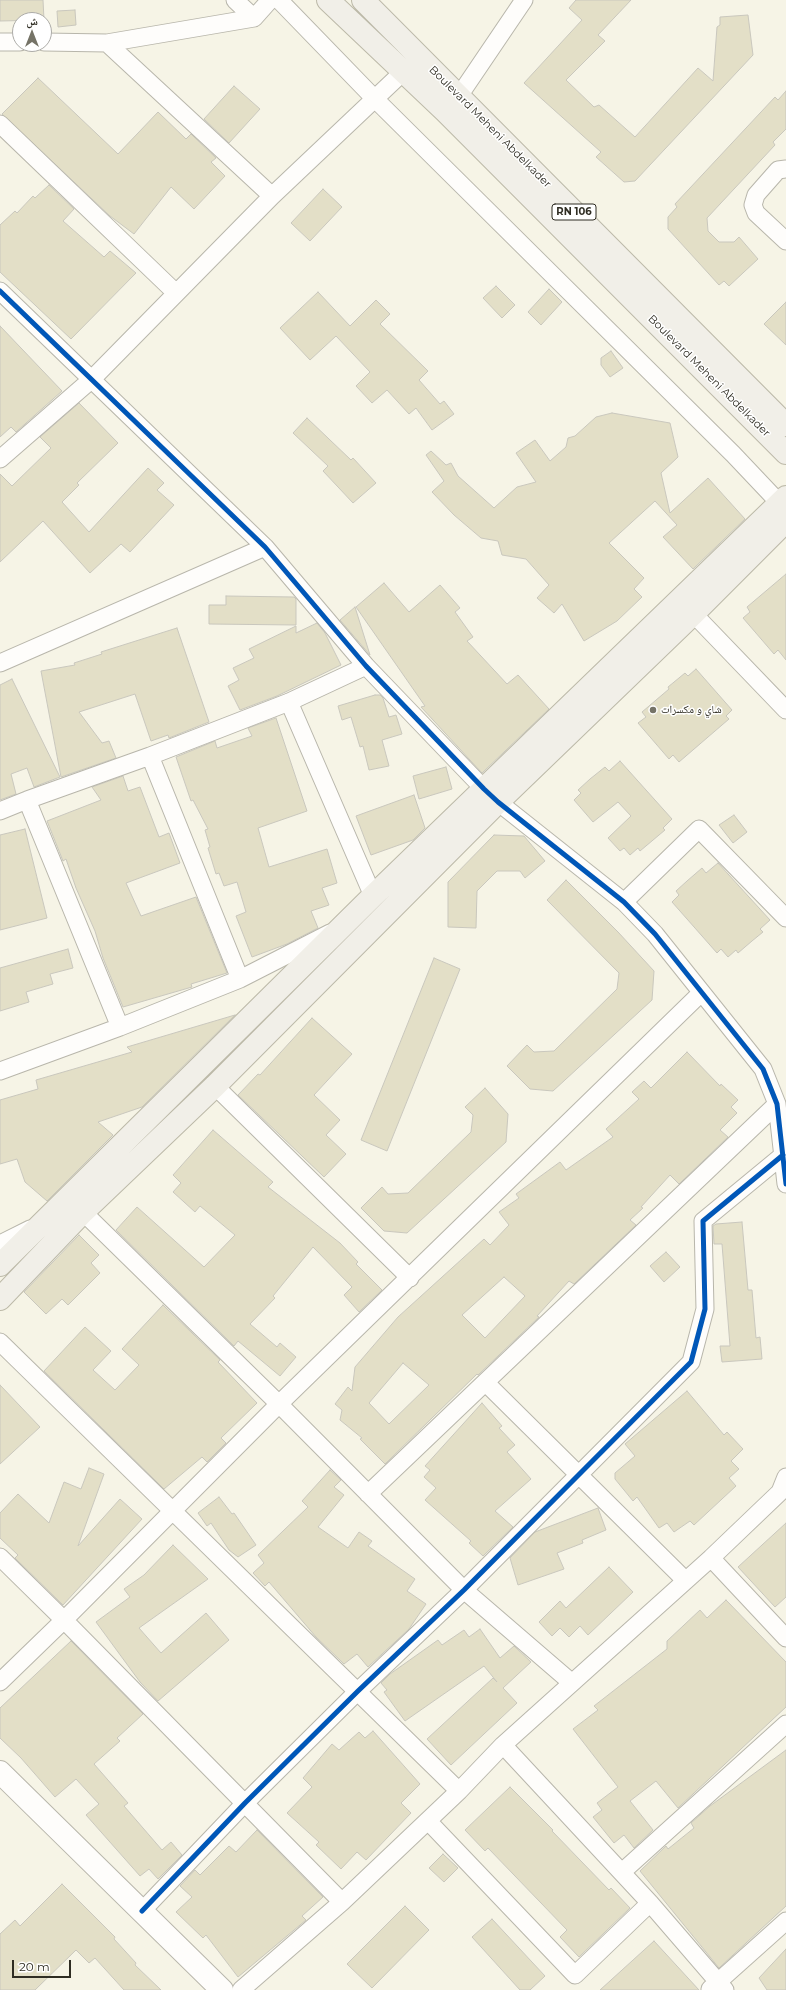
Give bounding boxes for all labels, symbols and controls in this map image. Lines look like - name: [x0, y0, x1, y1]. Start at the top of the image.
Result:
- north arrow: [12, 12, 52, 52]
- text: ش: [26, 14, 38, 28]
- street label: Boulevard Meheni Abdelkader: [426, 63, 554, 191]
- road number: RN 106: [552, 204, 596, 220]
- street label: Boulevard Meheni Abdelkader: [645, 312, 773, 440]
- place label: شاي و مكسرات: [661, 703, 722, 717]
- marker: شاي و مكسرات: [648, 705, 658, 715]
- scale bar: [14, 1952, 73, 1978]
- text: 20 m: [19, 1959, 50, 1974]

